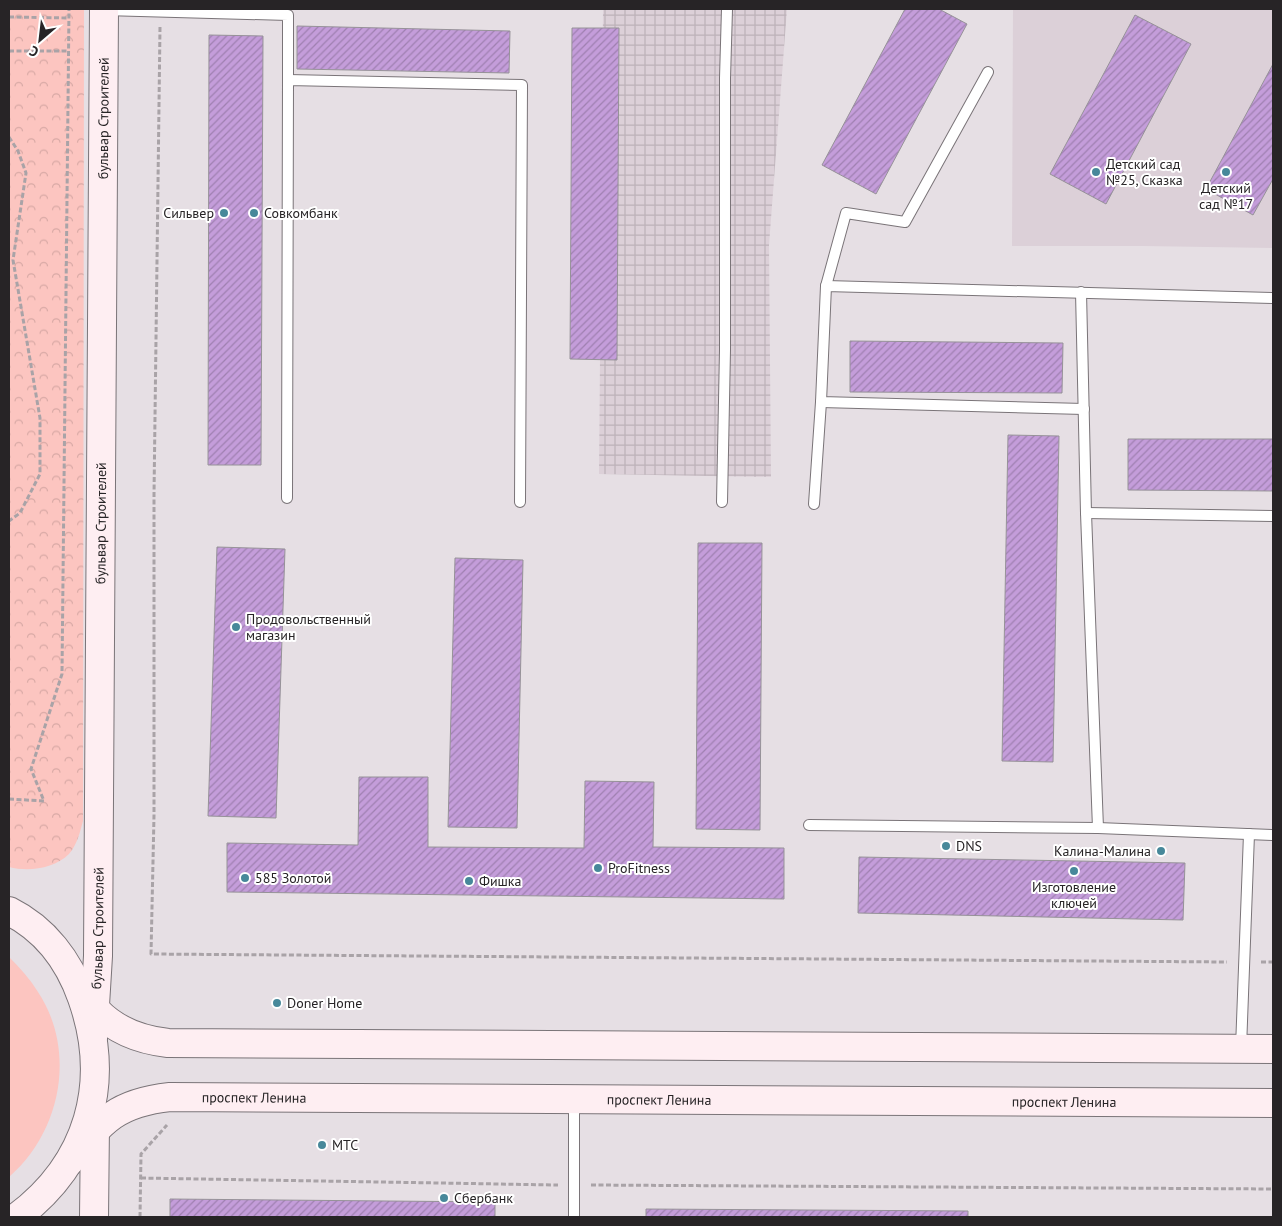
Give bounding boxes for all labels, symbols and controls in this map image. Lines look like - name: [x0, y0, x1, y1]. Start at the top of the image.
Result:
- north arrow: [15, 15, 65, 65]
- text: С: [26, 42, 42, 61]
- street label: бульвар Строителей: [94, 57, 113, 179]
- place label: Детский сад №25, Сказка: [1106, 155, 1183, 189]
- marker: Детский сад №25, Сказка: [1090, 166, 1102, 178]
- marker: Детский сад №17: [1220, 166, 1232, 178]
- place label: Детский сад №17: [1199, 179, 1253, 213]
- place label: Сильвер: [163, 204, 214, 222]
- place label: Совкомбанк: [264, 204, 338, 222]
- marker: Сильвер: [218, 207, 230, 219]
- marker: Совкомбанк: [248, 207, 260, 219]
- street label: бульвар Строителей: [91, 462, 110, 584]
- place label: Продовольственный магазин: [246, 610, 371, 644]
- marker: Продовольственный магазин: [230, 621, 242, 633]
- place label: DNS: [956, 837, 982, 855]
- marker: DNS: [940, 840, 952, 852]
- place label: Калина-Малина: [1054, 842, 1151, 860]
- marker: Калина-Малина: [1155, 845, 1167, 857]
- place label: ProFitness: [608, 859, 670, 877]
- marker: ProFitness: [592, 862, 604, 874]
- marker: Изготовление ключей: [1068, 865, 1080, 877]
- street label: бульвар Строителей: [87, 867, 108, 990]
- place label: 585 Золотой: [255, 869, 331, 887]
- marker: 585 Золотой: [239, 872, 251, 884]
- place label: Фишка: [479, 872, 522, 890]
- marker: Фишка: [463, 875, 475, 887]
- place label: Изготовление ключей: [1032, 878, 1116, 912]
- place label: Doner Home: [287, 994, 362, 1012]
- marker: Doner Home: [271, 997, 283, 1009]
- street label: проспект Ленина: [202, 1088, 306, 1107]
- street label: проспект Ленина: [607, 1090, 711, 1109]
- street label: проспект Ленина: [1012, 1093, 1116, 1111]
- place label: МТС: [332, 1136, 358, 1154]
- marker: МТС: [316, 1139, 328, 1151]
- place label: Сбербанк: [454, 1189, 513, 1207]
- marker: Сбербанк: [438, 1192, 450, 1204]

